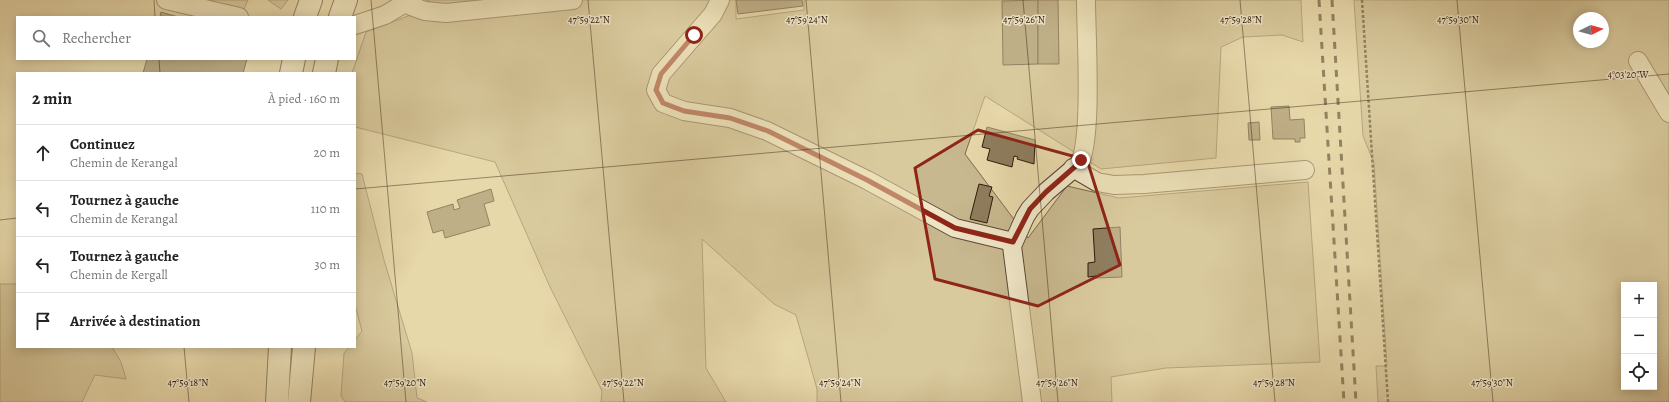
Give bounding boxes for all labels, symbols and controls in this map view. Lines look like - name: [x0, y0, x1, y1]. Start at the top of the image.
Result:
- north arrow: [1573, 12, 1609, 48]
- text: 47°59'22"N: [568, 13, 610, 26]
- text: 47°59'24"N: [786, 13, 828, 26]
- text: 47°59'26"N: [1003, 13, 1045, 26]
- text: 47°59'28"N: [1220, 13, 1262, 26]
- text: 47°59'30"N: [1437, 13, 1479, 26]
- search box: [16, 16, 356, 60]
- route start: [685, 26, 703, 44]
- icon: search: [30, 27, 52, 49]
- text: Rechercher: [62, 28, 131, 48]
- text: 4°03'20"W: [1607, 68, 1649, 81]
- text: 2 min: [32, 87, 72, 110]
- text: À pied · 160 m: [268, 90, 340, 107]
- text: Continuez: [70, 134, 135, 154]
- icon: ahead: [32, 142, 54, 164]
- text: 20 m: [314, 144, 340, 161]
- route end: [1072, 151, 1090, 169]
- text: Chemin de Kerangal: [70, 154, 178, 171]
- text: Tournez à gauche: [70, 190, 179, 210]
- icon: left: [32, 198, 54, 220]
- text: 110 m: [311, 200, 340, 217]
- text: Chemin de Kerangal: [70, 210, 178, 227]
- text: Tournez à gauche: [70, 246, 179, 266]
- icon: left: [32, 254, 54, 276]
- text: 30 m: [314, 256, 340, 273]
- text: Chemin de Kergall: [70, 266, 168, 283]
- map controls: [1621, 282, 1657, 390]
- button: +: [1621, 282, 1657, 318]
- icon: arrive: [32, 310, 54, 332]
- text: Arrivée à destination: [70, 311, 201, 331]
- button: −: [1621, 318, 1657, 354]
- button: locate: [1621, 354, 1657, 390]
- text: 47°59'18"N: [168, 376, 208, 389]
- text: 47°59'20"N: [384, 376, 426, 389]
- text: 47°59'22"N: [602, 376, 644, 389]
- text: 47°59'24"N: [819, 376, 861, 389]
- text: 47°59'26"N: [1036, 376, 1078, 389]
- text: 47°59'28"N: [1253, 376, 1295, 389]
- text: 47°59'30"N: [1471, 376, 1513, 389]

